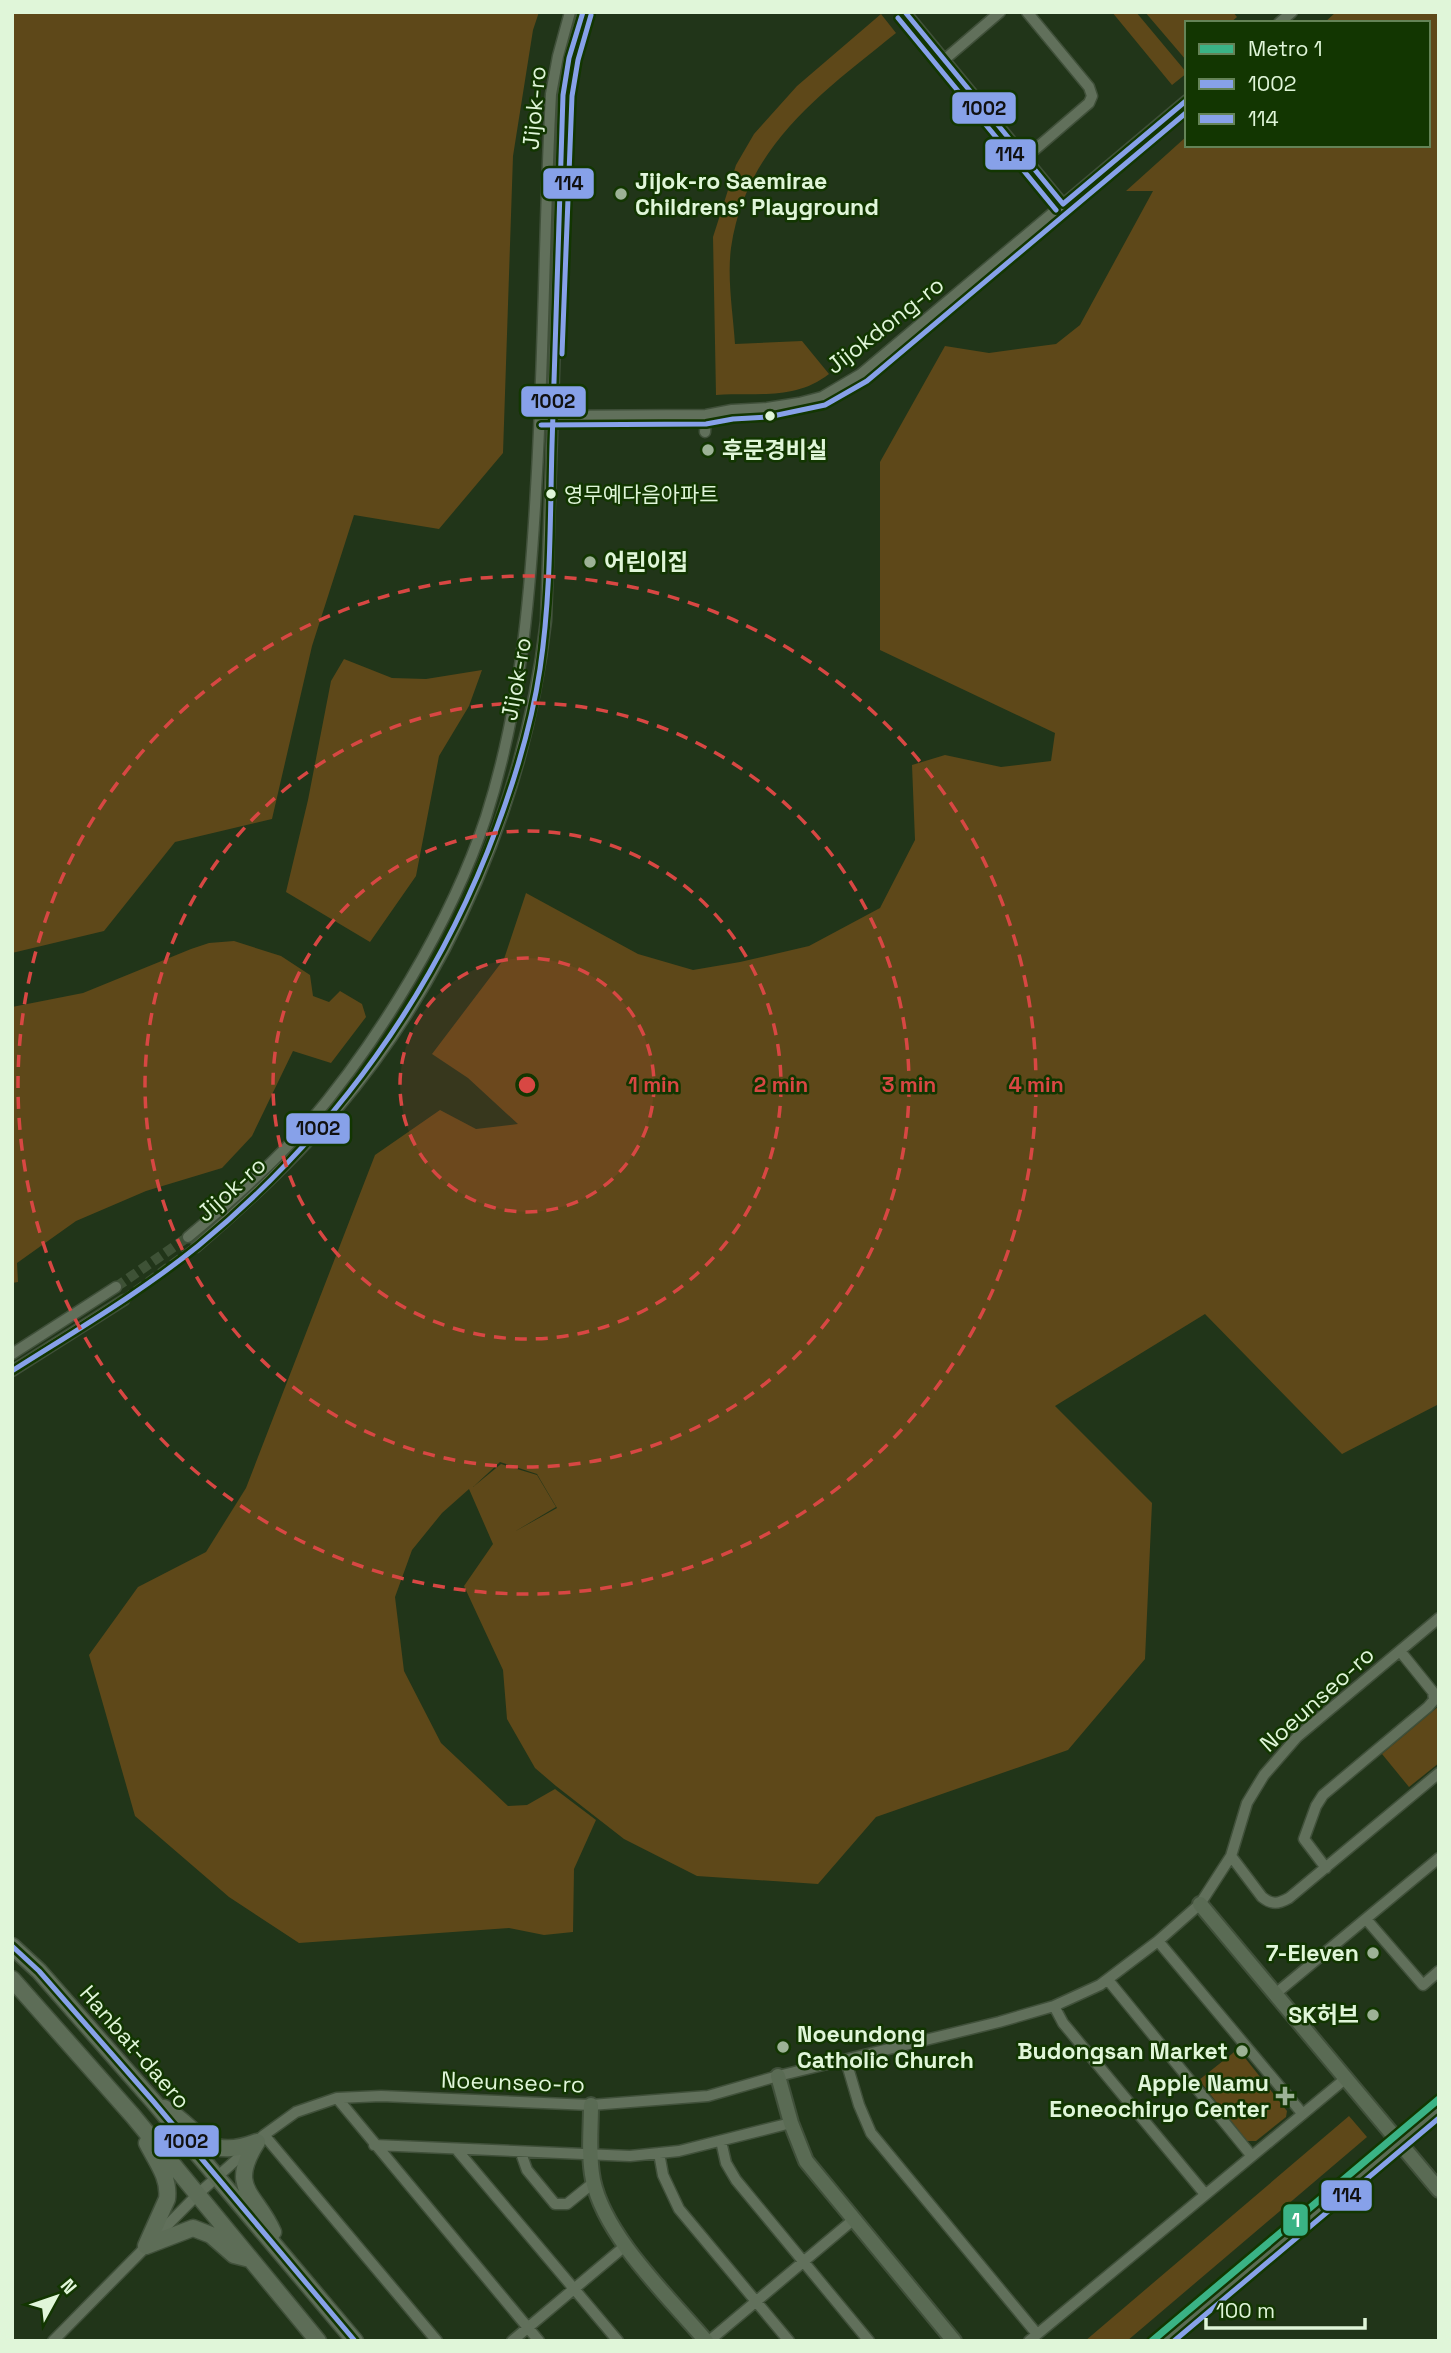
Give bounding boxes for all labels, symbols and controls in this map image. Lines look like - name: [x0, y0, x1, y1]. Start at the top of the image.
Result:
- legend: [1185, 21, 1430, 147]
- text: Metro 1: [1248, 35, 1323, 62]
- street label: Jijok-ro: [515, 65, 553, 151]
- text: 1002: [1248, 70, 1296, 97]
- line badge: 1002: [951, 91, 1017, 125]
- text: 1002: [962, 96, 1006, 121]
- text: 114: [1248, 105, 1279, 132]
- line badge: 114: [984, 138, 1037, 171]
- text: 114: [995, 142, 1025, 167]
- place label: Jijok-ro Saemirae Childrens' Playground: [635, 166, 879, 222]
- line badge: 114: [542, 167, 595, 200]
- text: 114: [554, 171, 584, 196]
- marker: Jijok-ro Saemirae Childrens' Playground: [613, 186, 629, 202]
- street label: Jijokdong-ro: [820, 270, 950, 380]
- line badge: 1002: [520, 385, 587, 418]
- text: 1002: [531, 389, 575, 414]
- unlabelled marker: [763, 409, 777, 423]
- place label: 후문경비실: [722, 435, 828, 465]
- marker: 후문경비실: [700, 442, 716, 458]
- place label: 영무예다음아파트: [564, 481, 719, 508]
- marker: 영무예다음아파트: [544, 487, 558, 501]
- place label: 어린이집: [604, 547, 689, 577]
- marker: 어린이집: [582, 554, 598, 570]
- street label: Jijok-ro: [494, 635, 538, 723]
- text: 1 min: [628, 1071, 680, 1098]
- text: 2 min: [754, 1071, 808, 1098]
- text: 3 min: [882, 1071, 936, 1098]
- text: 4 min: [1008, 1071, 1064, 1098]
- centre of rings: [515, 1073, 539, 1097]
- line badge: 1002: [285, 1112, 351, 1145]
- text: 1002: [296, 1116, 340, 1141]
- street label: Jijok-ro: [190, 1150, 272, 1228]
- street label: Noeunseo-ro: [1253, 1640, 1381, 1758]
- place label: 7-Eleven: [1266, 1938, 1359, 1968]
- marker: 7-Eleven: [1365, 1945, 1381, 1961]
- street label: Hanbat-daero: [73, 1979, 197, 2115]
- place label: SK허브: [1288, 2000, 1359, 2030]
- marker: SK허브: [1365, 2007, 1381, 2023]
- place label: Noeundong Catholic Church: [797, 2019, 974, 2075]
- place label: Budongsan Market: [1017, 2036, 1228, 2066]
- marker: Noeundong Catholic Church: [775, 2039, 791, 2055]
- marker: Budongsan Market: [1234, 2043, 1250, 2059]
- street label: Noeunseo-ro: [440, 2064, 586, 2100]
- place label: Apple Namu Eoneochiryo Center: [1049, 2068, 1269, 2124]
- marker: Apple Namu Eoneochiryo Center: [1275, 2086, 1295, 2106]
- line badge: 1002: [153, 2124, 220, 2158]
- text: 1002: [164, 2129, 208, 2154]
- line badge: 114: [1320, 2179, 1373, 2212]
- text: 114: [1332, 2183, 1362, 2208]
- line badge: 1: [1282, 2203, 1309, 2237]
- text: 1: [1292, 2208, 1300, 2233]
- north arrow: [21, 2262, 91, 2332]
- text: N: [55, 2273, 82, 2299]
- scale bar: [1206, 2286, 1365, 2330]
- text: 100 m: [1216, 2297, 1275, 2324]

